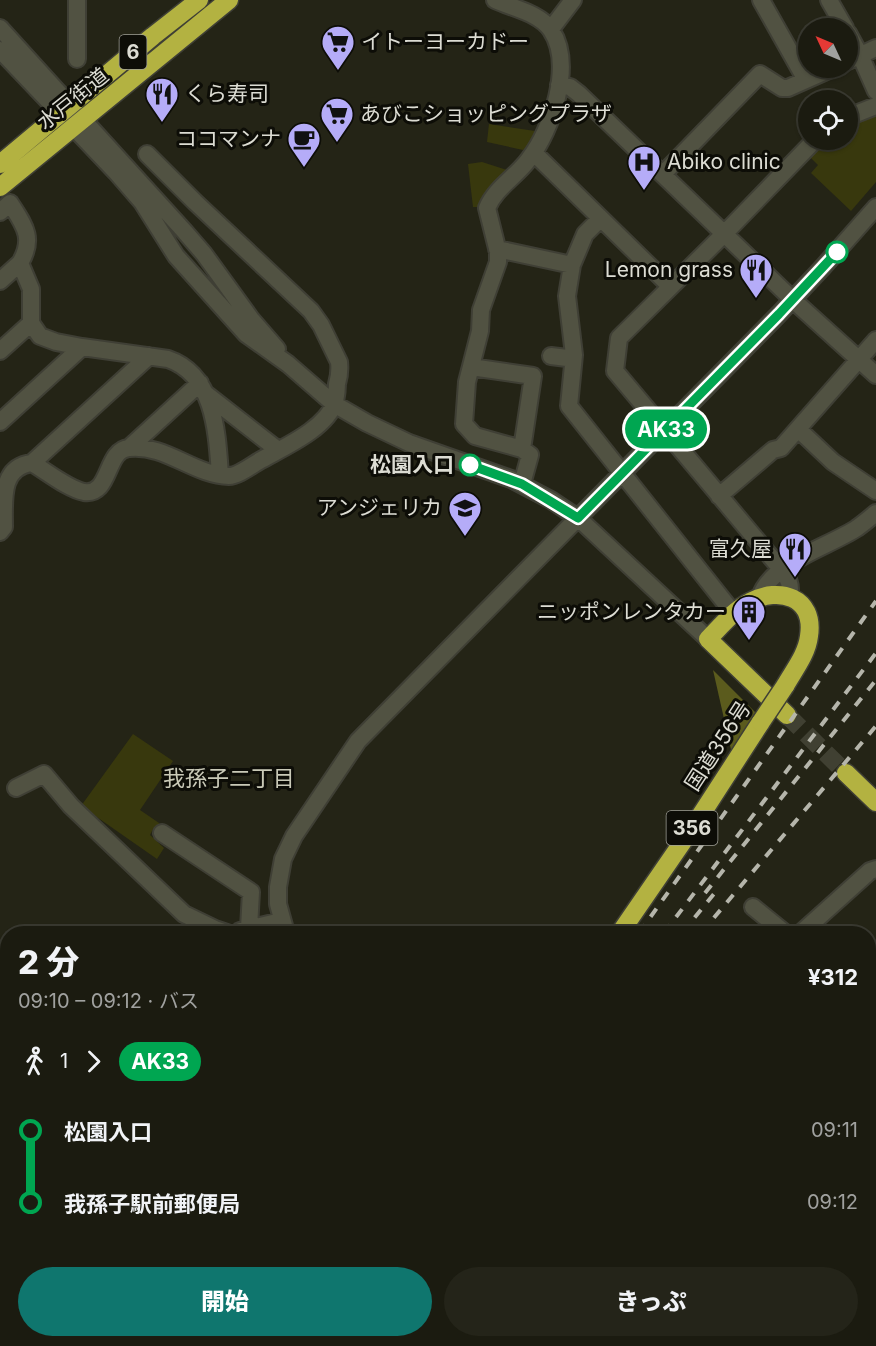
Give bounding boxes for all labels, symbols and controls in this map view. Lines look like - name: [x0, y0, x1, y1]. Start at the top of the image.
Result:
- north arrow: [798, 18, 858, 78]
- map controls: [798, 18, 858, 150]
- supermarket icon: イトーヨーカドー: [320, 24, 356, 71]
- place label: イトーヨーカドー: [361, 29, 529, 54]
- road number: 6: [120, 35, 146, 69]
- street label: 水戸街道: [32, 62, 113, 135]
- restaurant icon: くら寿司: [144, 76, 180, 123]
- place label: くら寿司: [185, 81, 269, 106]
- button: locate: [798, 90, 858, 150]
- supermarket icon: あびこショッピングプラザ: [319, 96, 355, 143]
- place label: あびこショッピングプラザ: [360, 101, 612, 126]
- cafe icon: ココマンナ: [286, 121, 322, 168]
- place label: ココマンナ: [176, 126, 281, 151]
- hospital icon: Abiko clinic: [626, 144, 662, 191]
- place label: Abiko clinic: [667, 149, 781, 174]
- unlabelled marker: [826, 241, 848, 263]
- restaurant icon: Lemon grass: [738, 252, 774, 299]
- place label: Lemon grass: [605, 257, 733, 282]
- line badge: AK33: [624, 410, 708, 448]
- text: AK33: [637, 417, 695, 442]
- place label: 松園入口: [370, 452, 454, 477]
- marker: 松園入口: [459, 454, 481, 476]
- school or university icon: アンジェリカ: [447, 490, 483, 537]
- place label: アンジェリカ: [317, 495, 442, 520]
- restaurant icon: 富久屋: [777, 531, 813, 578]
- place label: 富久屋: [709, 536, 772, 561]
- building icon: ニッポンレンタカー: [731, 594, 767, 641]
- place label: ニッポンレンタカー: [537, 599, 726, 624]
- street label: 国道356号: [679, 696, 756, 795]
- district label: 我孫子二丁目: [163, 765, 295, 791]
- road number: 356: [666, 811, 718, 845]
- text: 2 分: [18, 942, 79, 982]
- text: ¥312: [808, 964, 858, 990]
- text: 09:10 – 09:12 · バス: [18, 989, 199, 1013]
- icon: walk: [18, 1045, 51, 1078]
- icon: forward: [77, 1045, 110, 1078]
- text: 1: [60, 1049, 68, 1073]
- text: AK33: [131, 1049, 189, 1074]
- text: 09:11: [811, 1118, 858, 1142]
- text: 松園入口: [64, 1119, 152, 1145]
- text: 09:12: [807, 1190, 858, 1214]
- text: 我孫子駅前郵便局: [64, 1191, 240, 1217]
- button: 開始: [18, 1267, 432, 1336]
- button: きっぷ: [444, 1267, 858, 1336]

